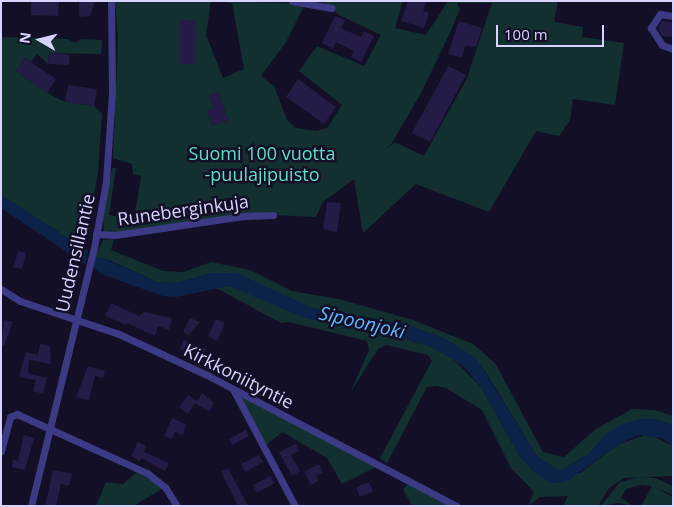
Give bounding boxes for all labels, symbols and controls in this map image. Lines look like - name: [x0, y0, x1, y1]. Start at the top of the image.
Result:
- north arrow: [15, 15, 65, 65]
- scale bar: [499, 15, 606, 47]
- text: 100 m: [504, 24, 548, 44]
- text: N: [14, 31, 35, 45]
- park label: Suomi 100 vuotta -puulajipuisto: [189, 143, 335, 186]
- street label: Runeberginkuja: [116, 190, 250, 230]
- street label: Uudensillantie: [51, 192, 99, 314]
- water label: Sipoonjoki: [317, 302, 407, 344]
- street label: Kirkkoniityntie: [180, 339, 298, 413]

